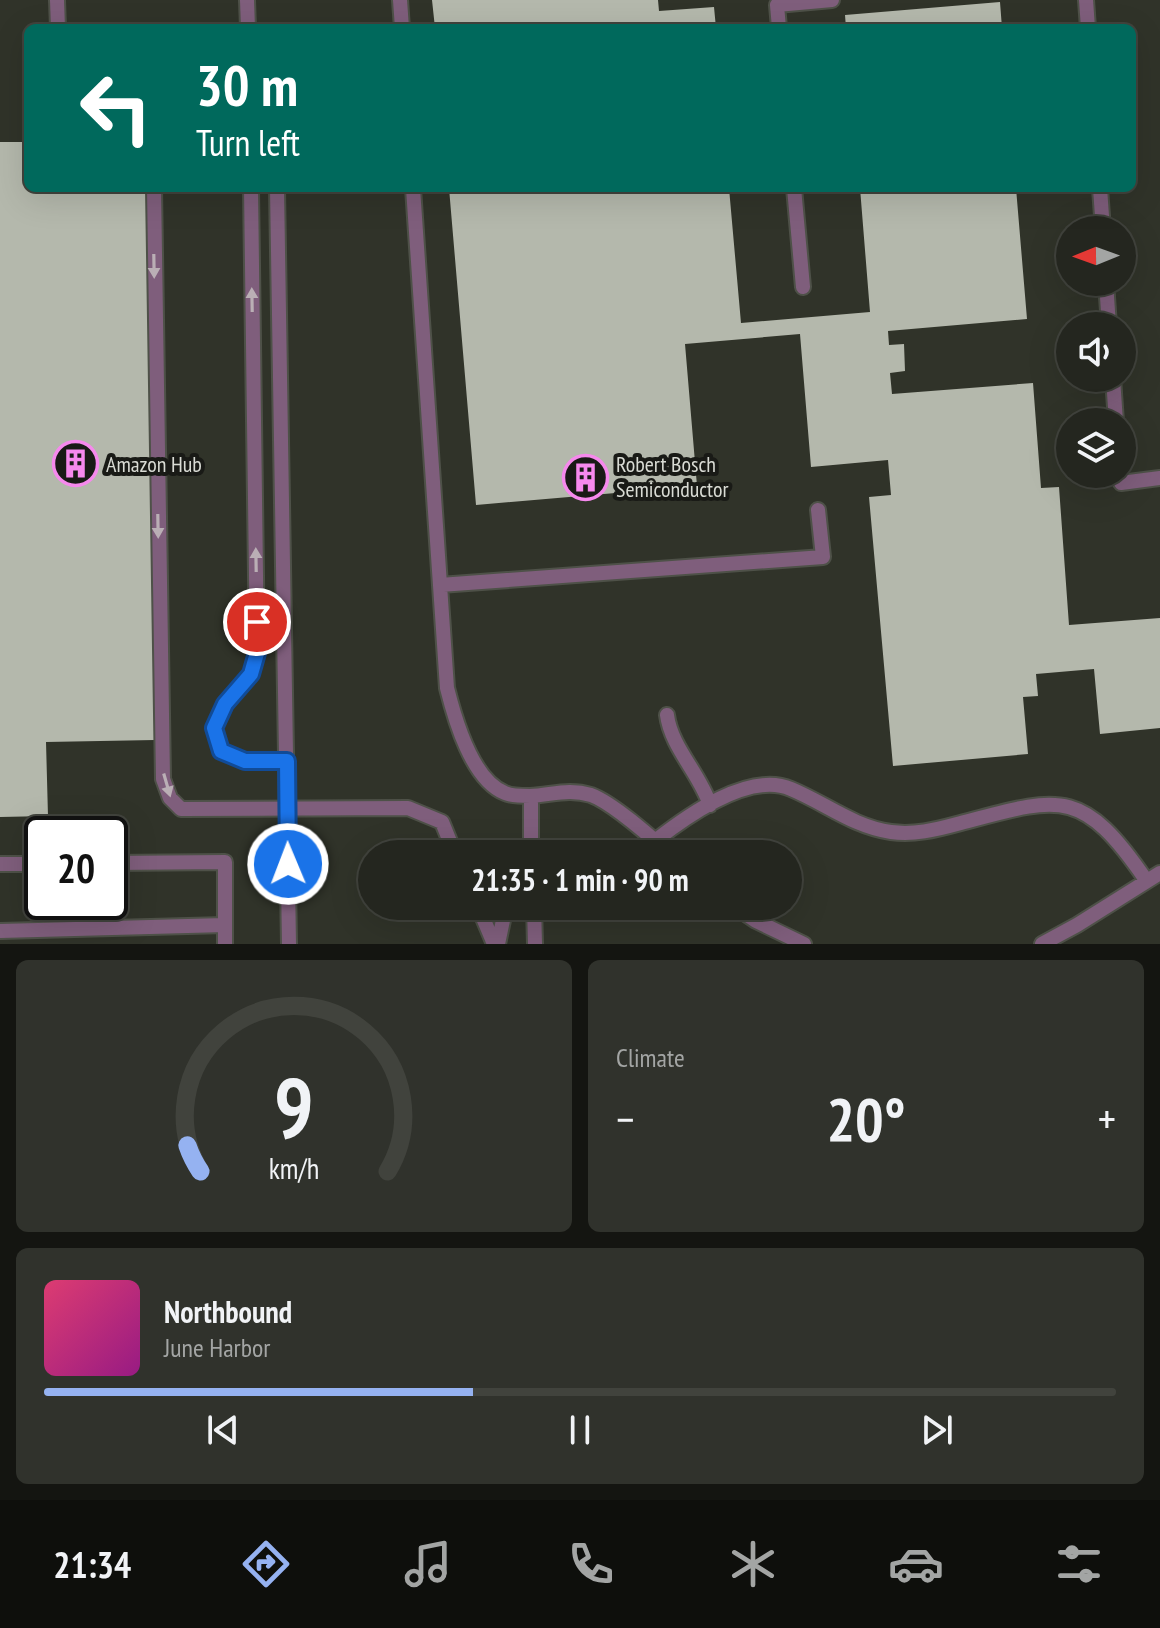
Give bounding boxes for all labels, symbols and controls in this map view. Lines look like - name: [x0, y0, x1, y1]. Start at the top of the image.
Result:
- text: 30 m: [196, 49, 298, 121]
- icon: left: [64, 56, 168, 160]
- text: Turn left: [196, 119, 300, 166]
- north arrow: [1056, 216, 1136, 296]
- map controls: [1056, 216, 1136, 488]
- one-way arrow: [148, 254, 160, 279]
- one-way arrow: [246, 287, 259, 312]
- button: sound: [1056, 312, 1136, 392]
- button: layers: [1056, 408, 1136, 488]
- building icon: Amazon Hub: [51, 440, 99, 488]
- place label: Amazon Hub: [106, 450, 202, 478]
- place label: Robert Bosch Semiconductor: [616, 450, 729, 503]
- building icon: Robert Bosch Semiconductor: [561, 453, 609, 501]
- one-way arrow: [152, 514, 165, 539]
- one-way arrow: [250, 547, 262, 572]
- pin: [223, 588, 291, 656]
- icon: arrive: [235, 600, 279, 644]
- one-way arrow: [161, 773, 174, 797]
- speed limit sign: 20: [24, 816, 128, 920]
- position arrow: [246, 822, 330, 906]
- text: 21:35 · 1 min · 90 m: [471, 860, 689, 899]
- text: Climate: [616, 1041, 685, 1074]
- text: 9: [274, 1053, 314, 1161]
- text: 20°: [826, 1080, 906, 1158]
- text: −: [616, 1090, 634, 1147]
- text: +: [1098, 1090, 1116, 1147]
- text: km/h: [269, 1150, 319, 1187]
- text: Northbound: [164, 1292, 292, 1331]
- text: June Harbor: [164, 1331, 270, 1364]
- icon: previous: [201, 1408, 245, 1452]
- icon: pause: [558, 1408, 602, 1452]
- icon: next: [915, 1408, 959, 1452]
- icon: directions: [238, 1536, 294, 1592]
- icon: music: [400, 1536, 456, 1592]
- icon: phone: [563, 1536, 619, 1592]
- icon: climate: [725, 1536, 781, 1592]
- icon: car: [888, 1536, 944, 1592]
- icon: filters: [1051, 1536, 1107, 1592]
- text: 21:34: [53, 1541, 131, 1588]

